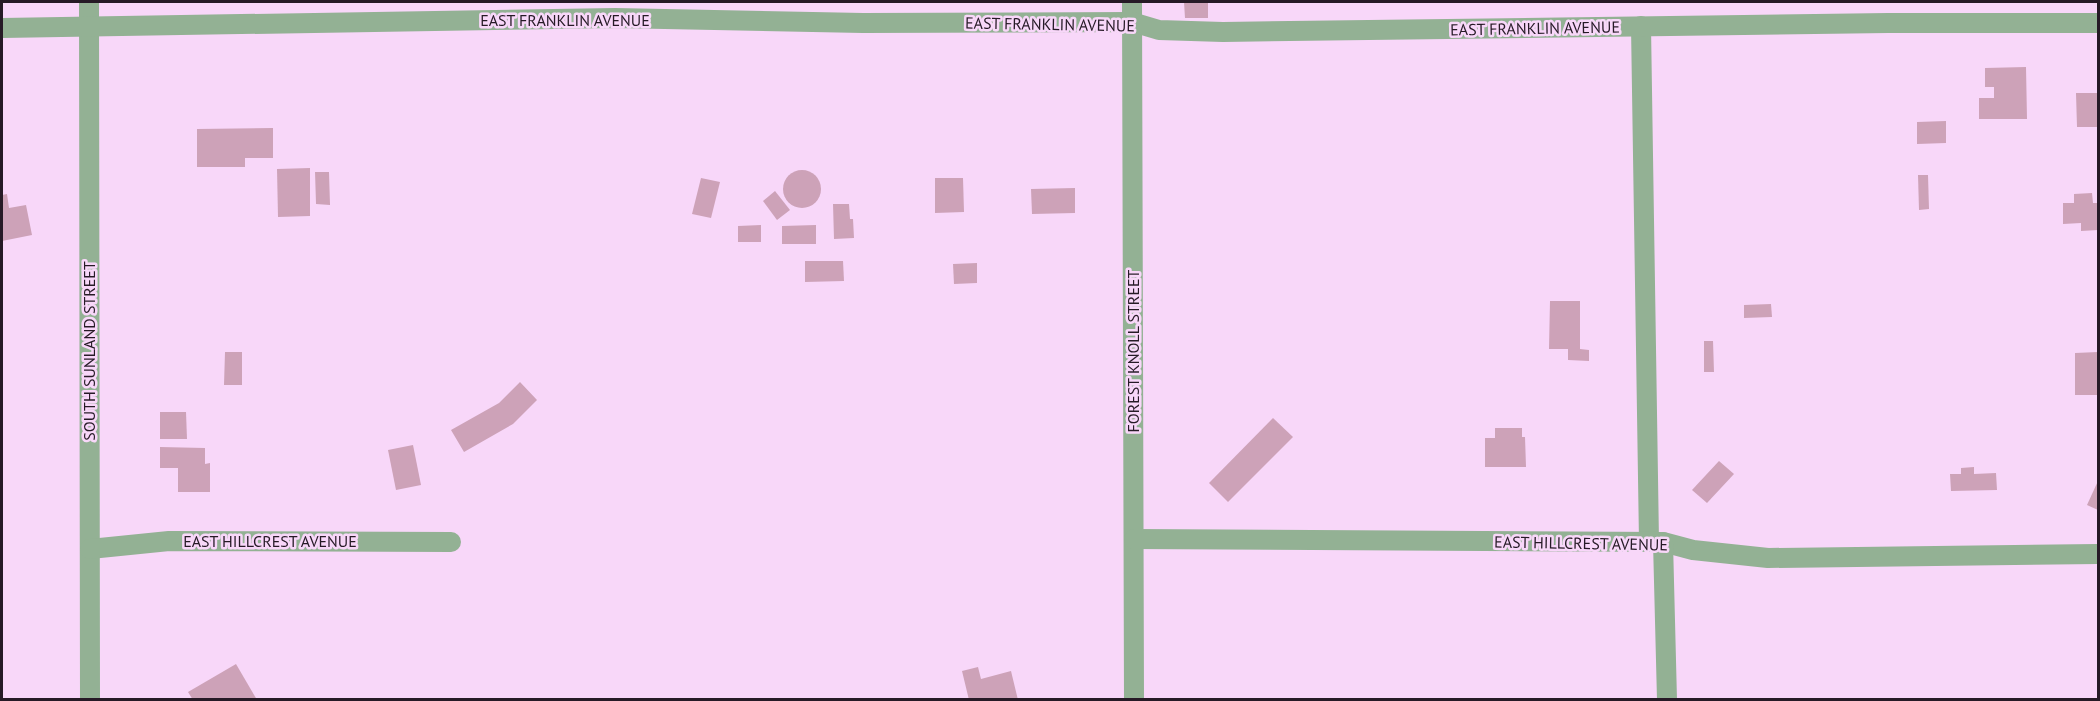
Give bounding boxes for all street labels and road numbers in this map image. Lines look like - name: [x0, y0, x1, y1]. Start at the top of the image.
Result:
- street label: EAST FRANKLIN AVENUE: [480, 10, 650, 30]
- street label: EAST FRANKLIN AVENUE: [965, 13, 1135, 35]
- street label: EAST FRANKLIN AVENUE: [1450, 17, 1620, 39]
- street label: SOUTH SUNLAND STREET: [79, 261, 99, 441]
- street label: FOREST KNOLL STREET: [1123, 269, 1143, 432]
- street label: EAST HILLCREST AVENUE: [183, 531, 357, 551]
- street label: EAST HILLCREST AVENUE: [1494, 531, 1668, 555]

